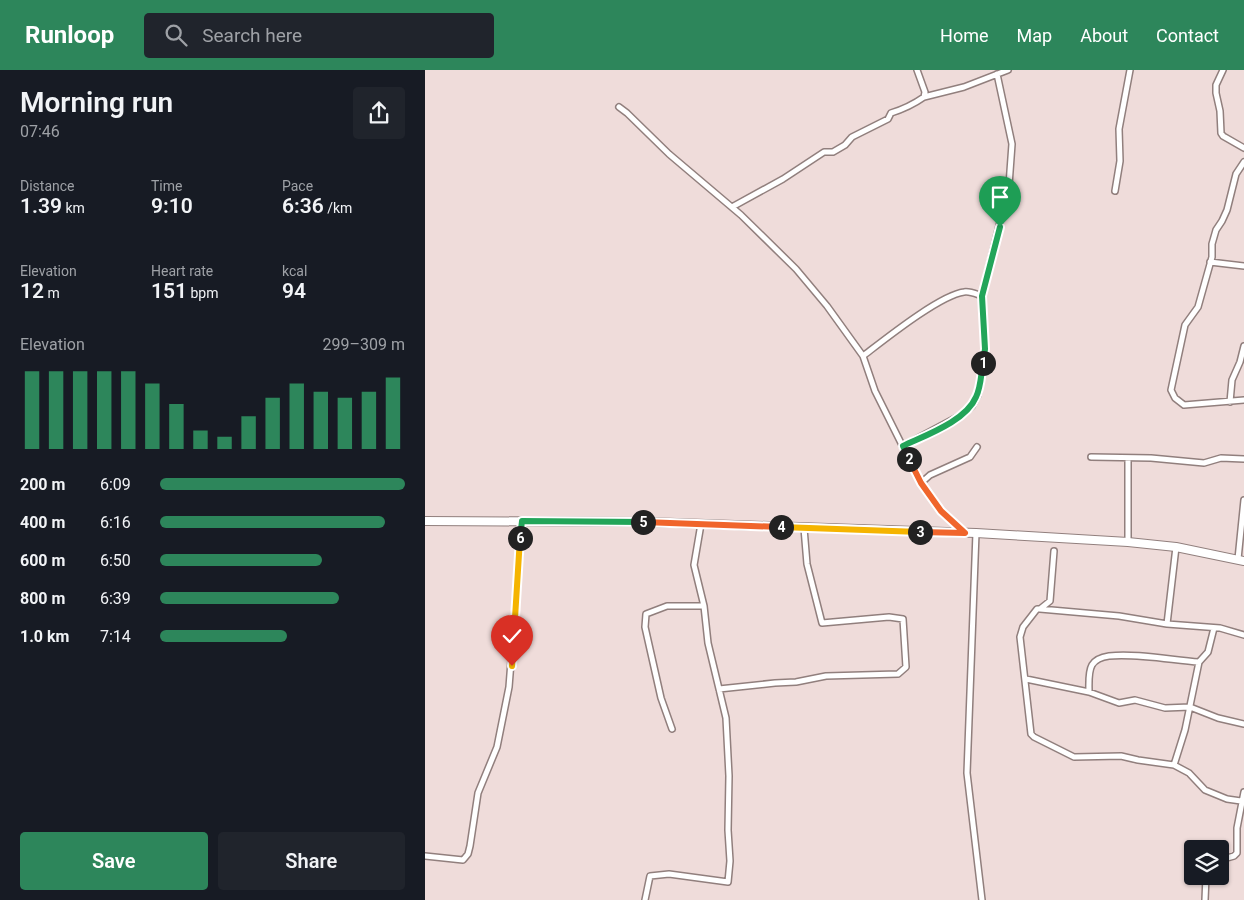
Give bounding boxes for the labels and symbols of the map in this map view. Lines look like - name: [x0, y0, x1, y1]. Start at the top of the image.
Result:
- pin: [979, 176, 1021, 227]
- pin: 1: [971, 350, 995, 376]
- pin: 2: [897, 446, 921, 472]
- pin: 5: [631, 510, 655, 534]
- pin: 4: [769, 514, 793, 540]
- pin: 3: [907, 520, 933, 544]
- pin: 6: [507, 526, 533, 550]
- pin: [491, 615, 533, 666]

